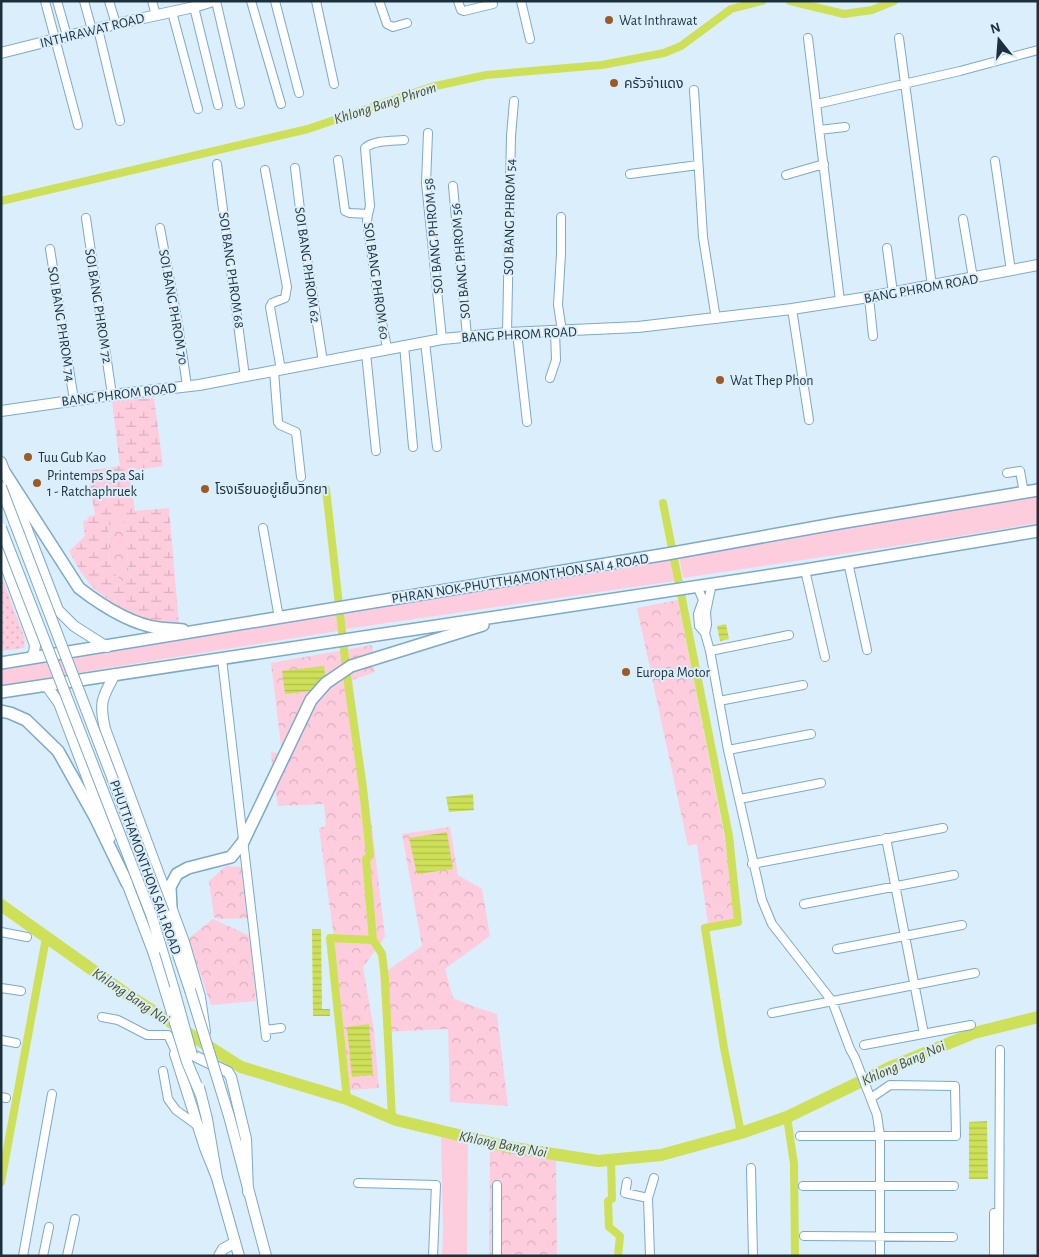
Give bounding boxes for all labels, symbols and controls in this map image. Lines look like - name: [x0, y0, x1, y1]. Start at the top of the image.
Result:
- street label: INTHRAWAT ROAD: [39, 11, 146, 51]
- marker: Wat Inthrawat: [603, 14, 615, 26]
- place label: Wat Inthrawat: [619, 14, 698, 28]
- north arrow: [974, 15, 1024, 65]
- text: N: [989, 20, 1002, 37]
- place label: ครัวจ่าแดง: [624, 75, 683, 91]
- marker: ครัวจ่าแดง: [608, 77, 620, 89]
- water label: Khlong Bang Phrom: [332, 80, 438, 127]
- street label: SOI BANG PHROM 54: [502, 158, 518, 275]
- street label: SOI BANG PHROM 58: [422, 177, 446, 295]
- street label: SOI BANG PHROM 56: [449, 202, 473, 319]
- street label: SOI BANG PHROM 62: [292, 206, 322, 324]
- street label: SOI BANG PHROM 68: [216, 211, 246, 329]
- street label: SOI BANG PHROM 60: [361, 222, 391, 341]
- street label: SOI BANG PHROM 72: [82, 248, 114, 365]
- street label: SOI BANG PHROM 70: [156, 248, 190, 366]
- street label: SOI BANG PHROM 74: [45, 266, 77, 383]
- street label: BANG PHROM ROAD: [863, 272, 979, 306]
- street label: BANG PHROM ROAD: [461, 325, 577, 345]
- marker: Wat Thep Phon: [714, 374, 726, 386]
- place label: Wat Thep Phon: [730, 374, 813, 388]
- street label: BANG PHROM ROAD: [61, 381, 177, 409]
- marker: Tuu Gub Kao: [22, 451, 34, 463]
- place label: Tuu Gub Kao: [38, 451, 106, 465]
- place label: Printemps Spa Sai 1 - Ratchaphruek: [47, 469, 144, 499]
- marker: Printemps Spa Sai 1 - Ratchaphruek: [31, 477, 43, 489]
- place label: โรงเรียนอยู่เย็นวิทยา: [215, 481, 328, 498]
- marker: โรงเรียนอยู่เย็นวิทยา: [199, 483, 211, 495]
- street label: PHRAN NOK-PHUTTHAMONTHON SAI 4 ROAD: [391, 552, 650, 606]
- marker: Europa Motor: [620, 666, 632, 678]
- place label: Europa Motor: [636, 666, 710, 680]
- street label: PHUTTHAMONTHON SAI 1 ROAD: [107, 778, 183, 956]
- water label: Khlong Bang Noi: [89, 965, 172, 1028]
- water label: Khlong Bang Noi: [859, 1038, 947, 1088]
- water label: Khlong Bang Noi: [458, 1129, 548, 1160]

